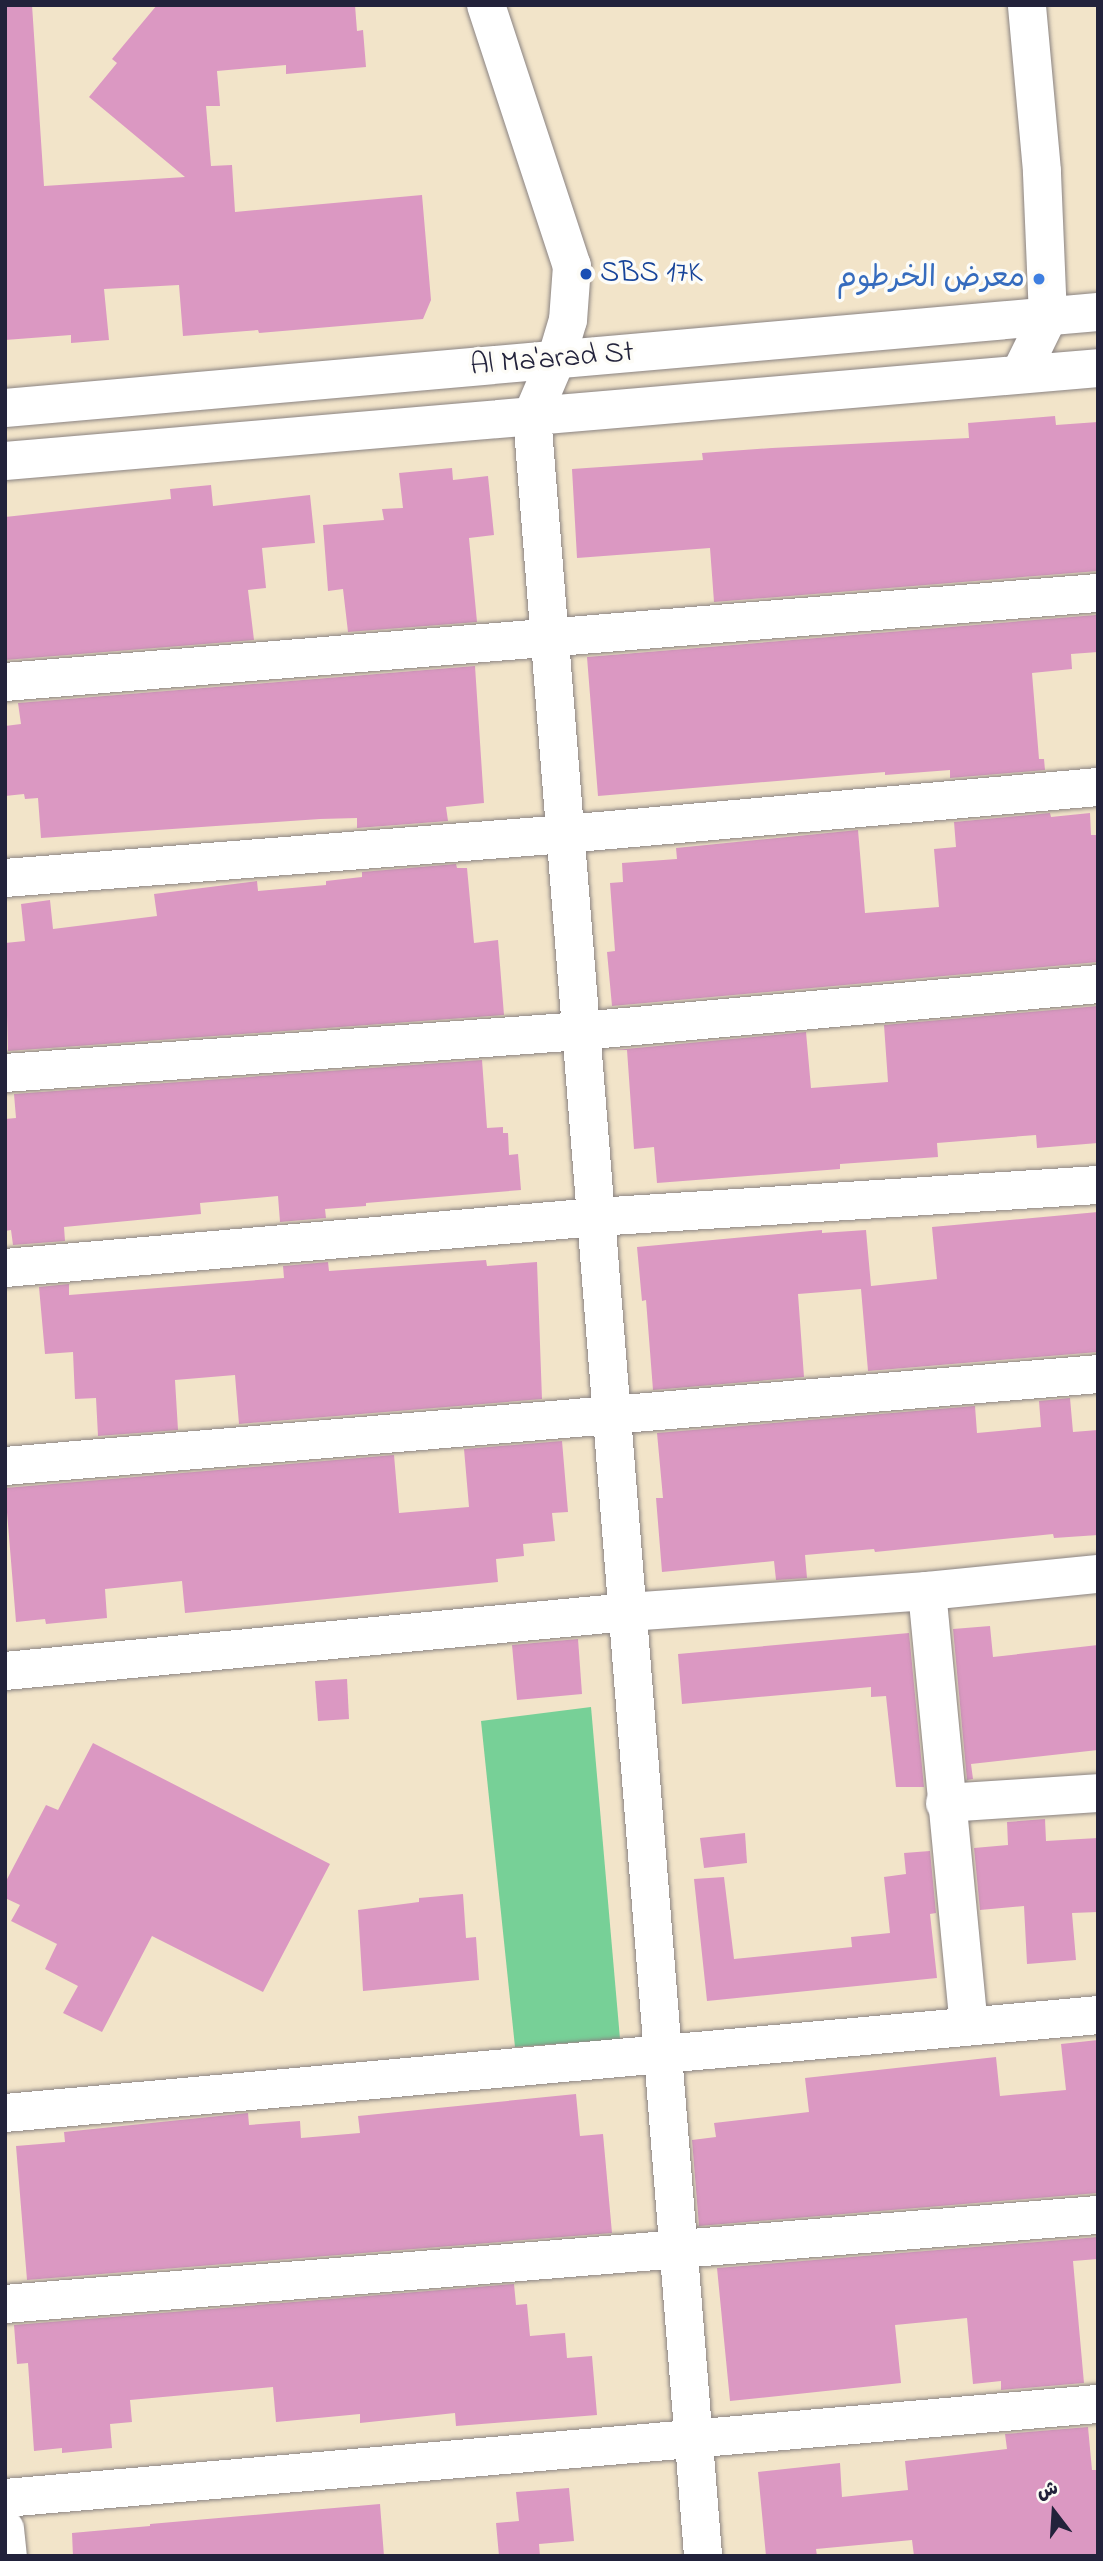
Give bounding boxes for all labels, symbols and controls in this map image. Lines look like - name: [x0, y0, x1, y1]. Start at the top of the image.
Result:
- place label: SBS 17K: [600, 256, 703, 292]
- place label: معرض الخرطوم: [837, 261, 1025, 297]
- marker: SBS 17K: [578, 266, 594, 282]
- marker: معرض الخرطوم: [1031, 271, 1047, 287]
- street label: Al Ma'arad St: [469, 335, 635, 385]
- text: ش: [1034, 2475, 1062, 2507]
- north arrow: [1019, 2477, 1089, 2547]

